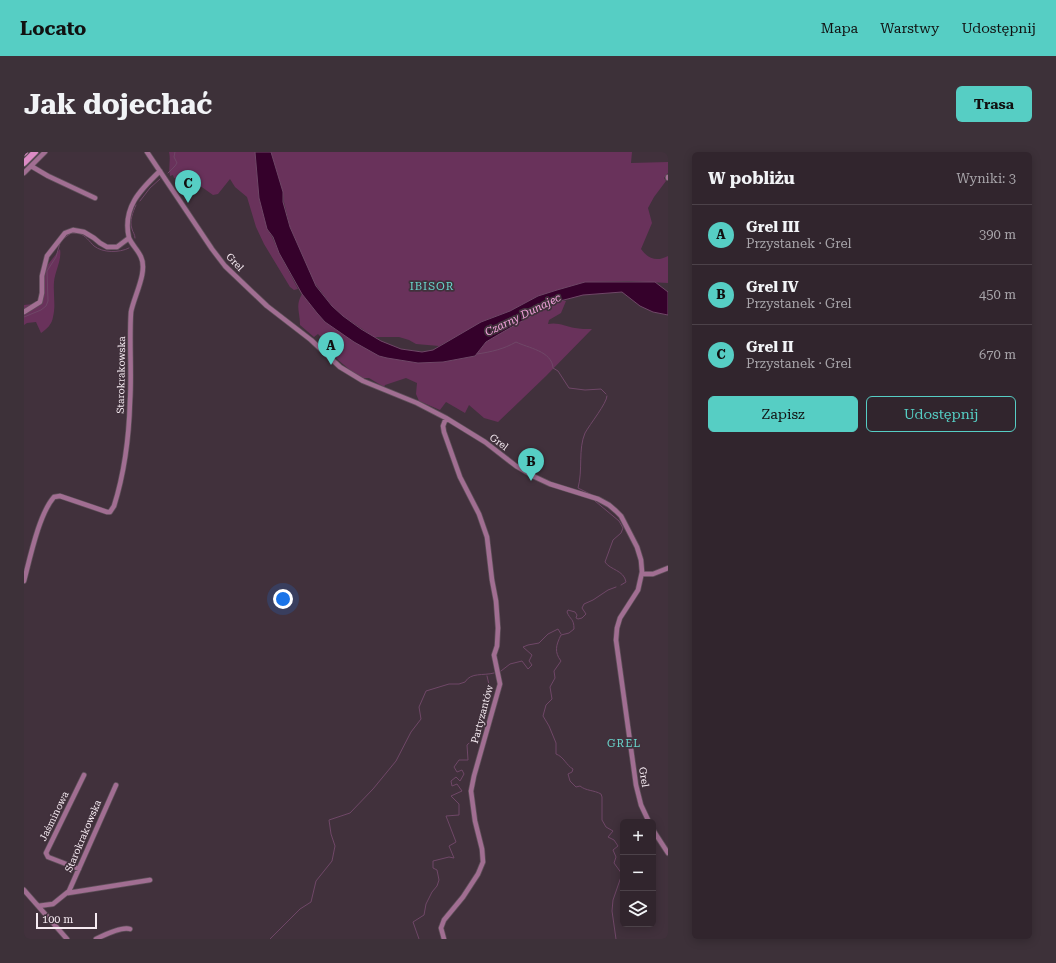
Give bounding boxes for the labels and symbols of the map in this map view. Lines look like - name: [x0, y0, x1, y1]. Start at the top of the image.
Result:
- pin: C: [175, 170, 201, 203]
- street label: Grel: [224, 251, 246, 273]
- district label: IBISOR: [410, 280, 454, 293]
- water label: Czarny Dunajec: [483, 291, 563, 339]
- pin: A: [318, 332, 344, 365]
- street label: Starokrakowska: [115, 336, 127, 414]
- street label: Grel: [488, 431, 510, 453]
- pin: B: [518, 448, 544, 481]
- your location: [273, 589, 293, 609]
- street label: Partyzantów: [469, 683, 495, 744]
- district label: GREL: [607, 737, 641, 750]
- street label: Grel: [637, 766, 651, 788]
- street label: Jaśminowa: [37, 789, 71, 843]
- street label: Starokrakowska: [63, 798, 103, 874]
- scale bar: [36, 911, 97, 930]

